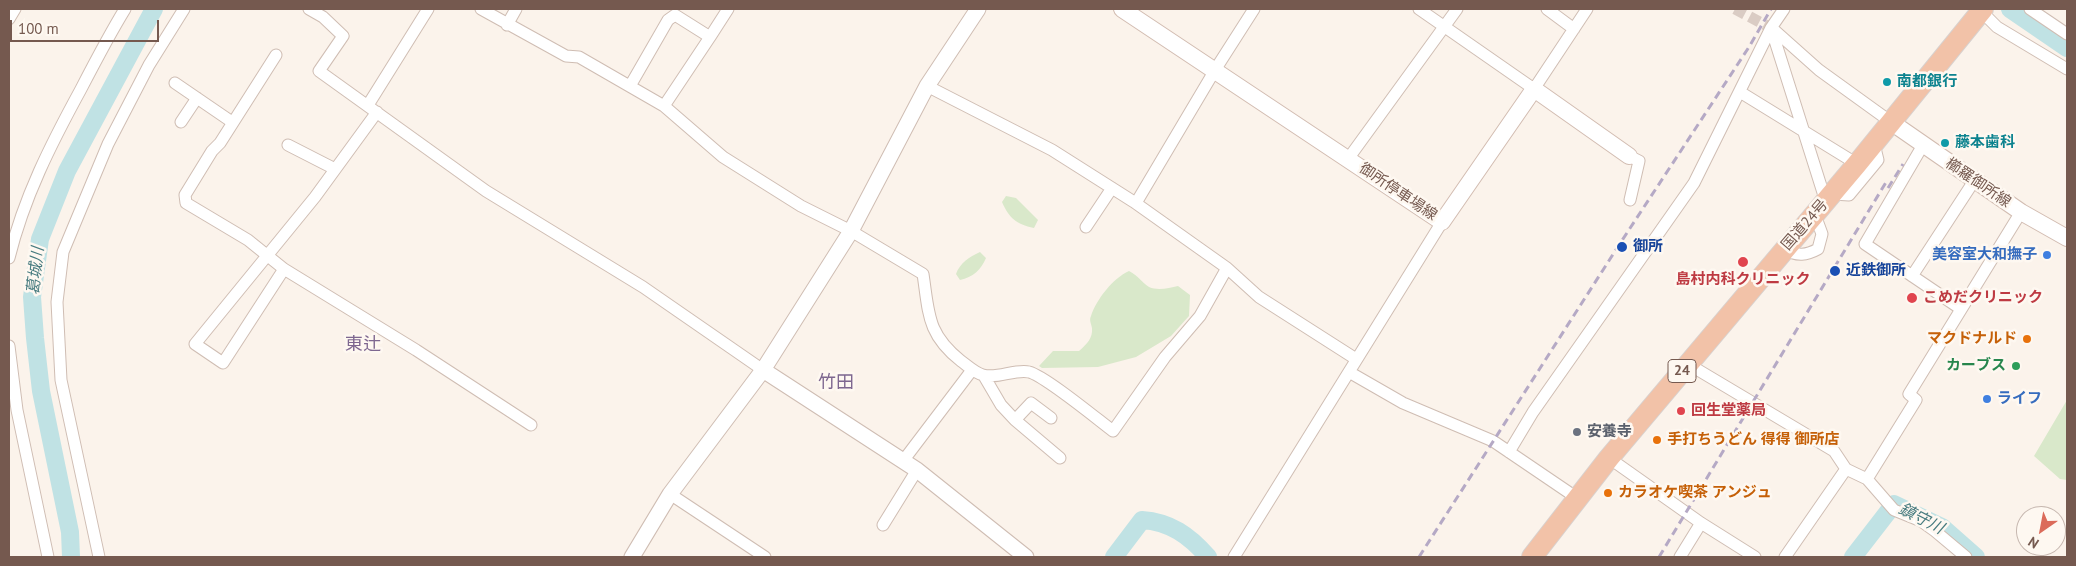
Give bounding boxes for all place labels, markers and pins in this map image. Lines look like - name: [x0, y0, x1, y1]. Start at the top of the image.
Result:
- place label: 南都銀行: [1897, 73, 1957, 91]
- marker: 南都銀行: [1881, 76, 1893, 88]
- place label: 藤本歯科: [1955, 134, 2015, 152]
- marker: 藤本歯科: [1939, 137, 1951, 149]
- place label: 御所: [1633, 238, 1663, 256]
- marker: 御所: [1615, 240, 1629, 254]
- place label: 美容室大和撫子: [1932, 246, 2037, 264]
- marker: 美容室大和撫子: [2041, 249, 2053, 261]
- marker: 島村内科クリニック: [1736, 255, 1750, 269]
- place label: 近鉄御所: [1846, 262, 1906, 280]
- marker: 近鉄御所: [1828, 264, 1842, 278]
- place label: 島村内科クリニック: [1676, 271, 1810, 289]
- place label: こめだクリニック: [1923, 289, 2043, 307]
- marker: こめだクリニック: [1905, 291, 1919, 305]
- place label: マクドナルド: [1927, 330, 2017, 348]
- marker: マクドナルド: [2021, 333, 2033, 345]
- place label: カーブス: [1946, 357, 2006, 375]
- marker: カーブス: [2010, 360, 2022, 372]
- place label: ライフ: [1997, 390, 2042, 408]
- marker: ライフ: [1981, 393, 1993, 405]
- place label: 回生堂薬局: [1691, 402, 1766, 420]
- marker: 回生堂薬局: [1675, 405, 1687, 417]
- place label: 安養寺: [1587, 423, 1632, 441]
- marker: 安養寺: [1571, 426, 1583, 438]
- place label: 手打ちうどん 得得 御所店: [1667, 431, 1840, 449]
- marker: 手打ちうどん 得得 御所店: [1651, 434, 1663, 446]
- place label: カラオケ喫茶 アンジュ: [1618, 484, 1772, 502]
- marker: カラオケ喫茶 アンジュ: [1602, 487, 1614, 499]

